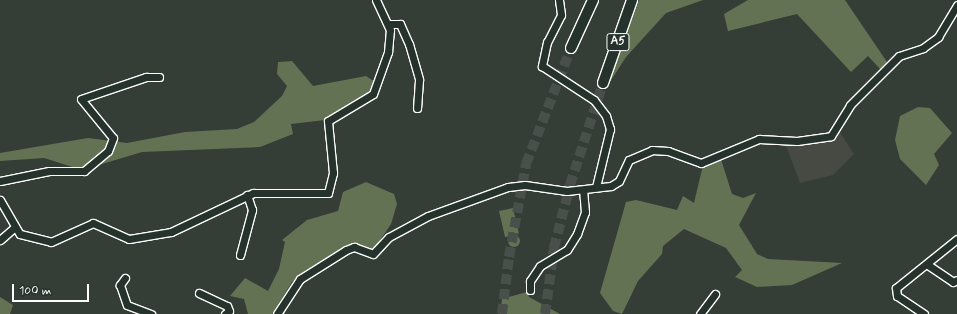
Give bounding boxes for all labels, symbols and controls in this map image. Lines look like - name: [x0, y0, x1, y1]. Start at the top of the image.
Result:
- road number: Α5: [606, 32, 630, 52]
- scale bar: [14, 276, 91, 302]
- text: 100 m: [19, 283, 51, 299]

